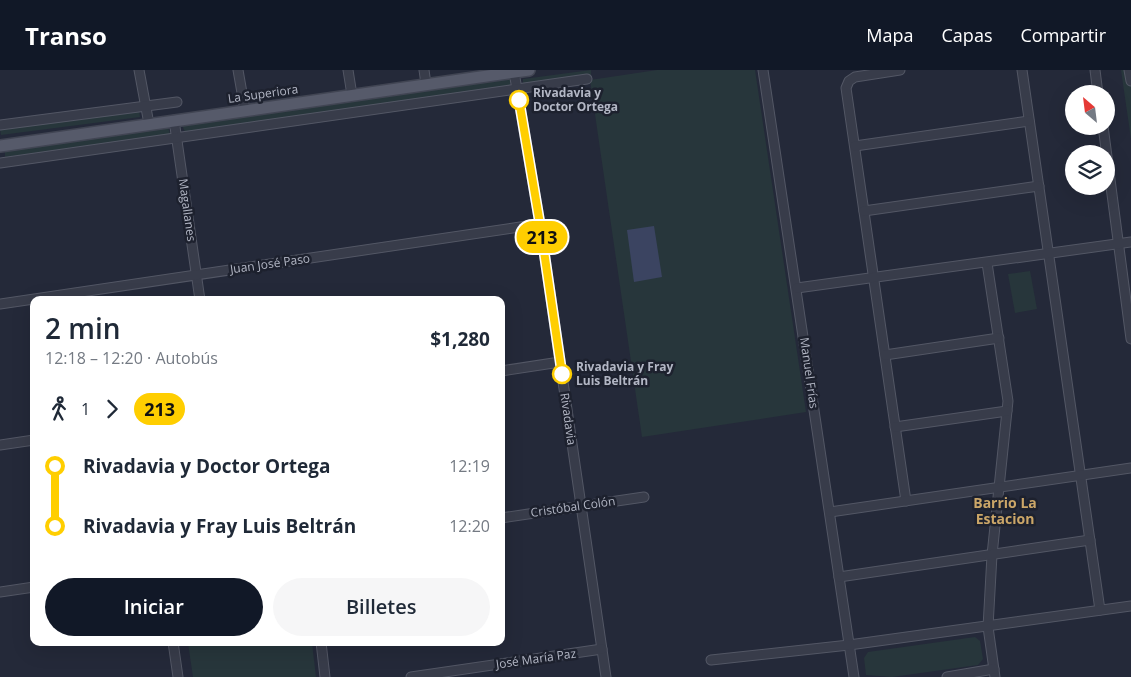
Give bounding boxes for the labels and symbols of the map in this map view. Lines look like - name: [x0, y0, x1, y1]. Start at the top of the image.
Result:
- street label: La Superiora: [227, 80, 299, 107]
- place label: Rivadavia y Doctor Ortega: [533, 84, 618, 115]
- north arrow: [1065, 85, 1115, 135]
- marker: Rivadavia y Doctor Ortega: [509, 90, 529, 110]
- street label: Magallanes: [175, 177, 200, 243]
- line badge: 213: [513, 221, 571, 253]
- street label: Juan José Paso: [228, 249, 311, 278]
- street label: Manuel Frías: [796, 336, 823, 410]
- place label: Rivadavia y Fray Luis Beltrán: [576, 358, 674, 389]
- marker: Rivadavia y Fray Luis Beltrán: [552, 364, 572, 384]
- street label: Rivadavia: [556, 392, 581, 446]
- street label: Cristóbal Colón: [530, 492, 616, 521]
- district label: Barrio La Estacion: [973, 493, 1037, 528]
- street label: José María Paz: [494, 644, 577, 673]

